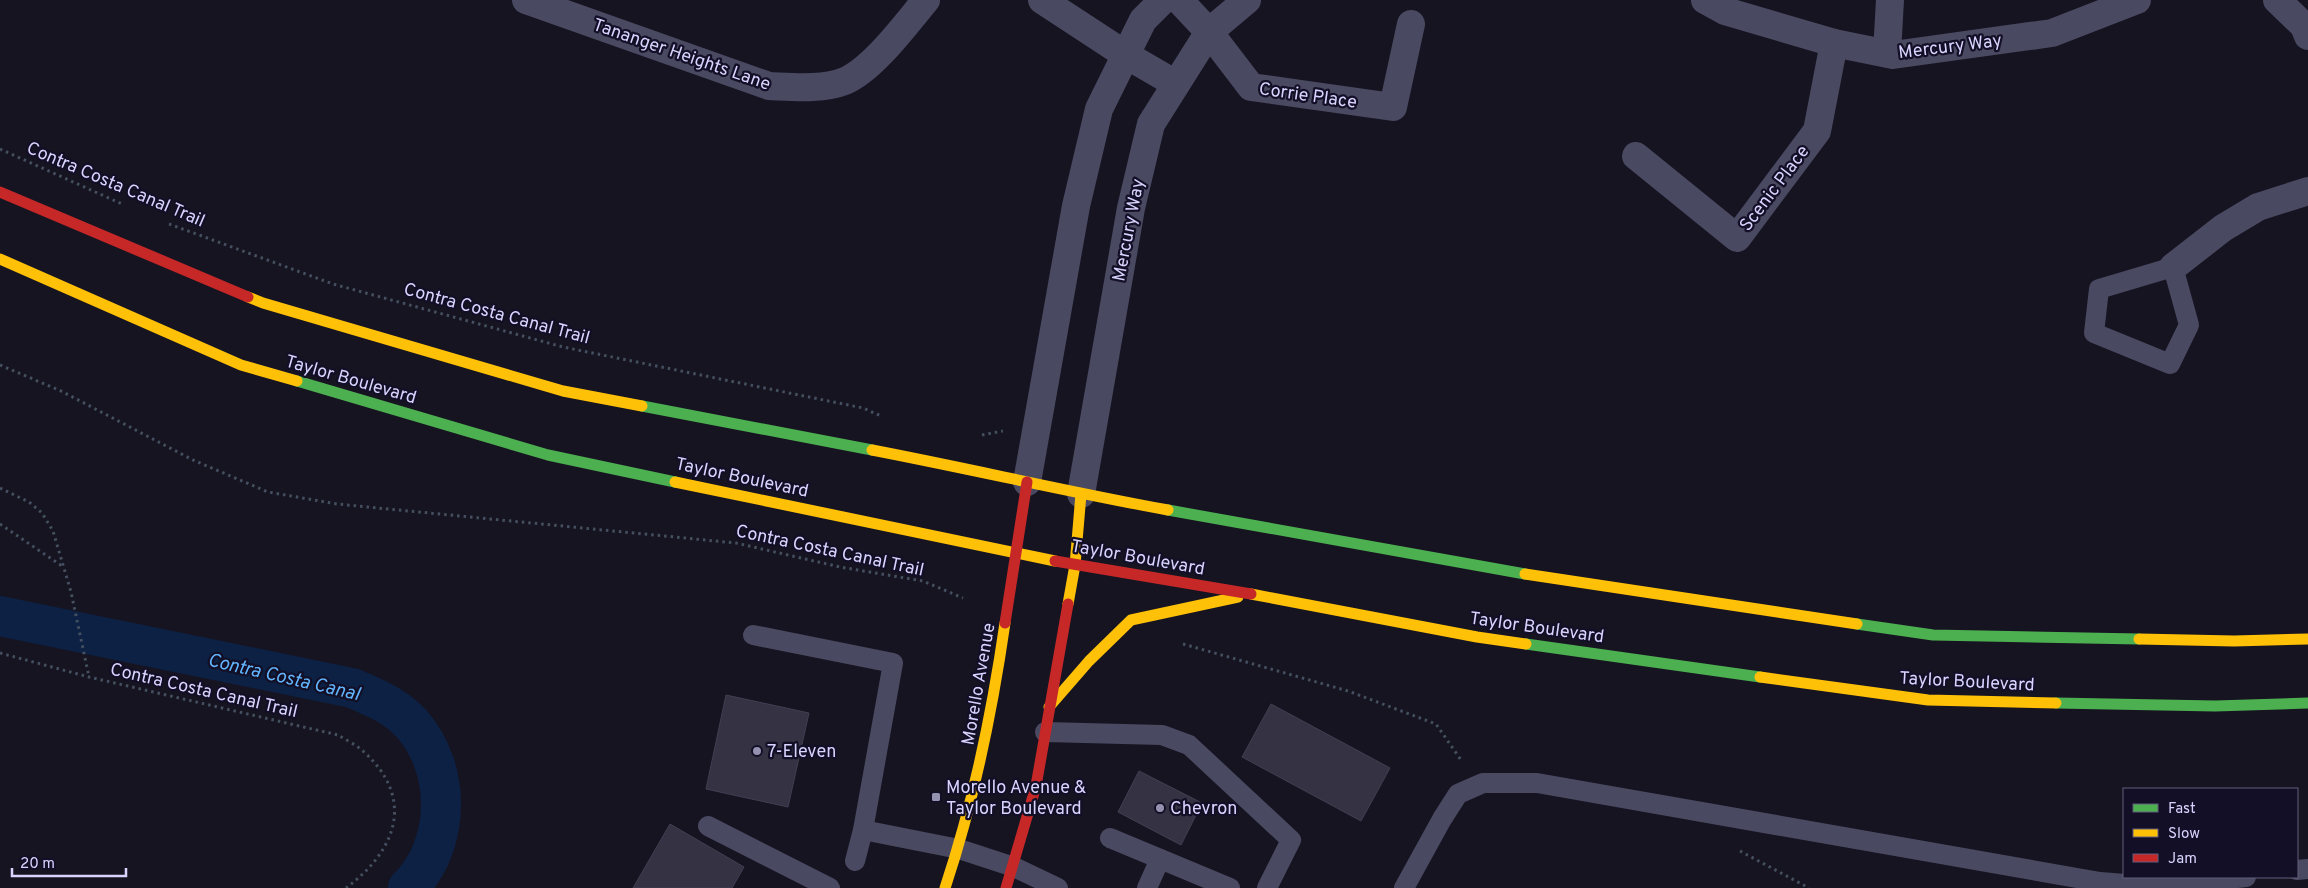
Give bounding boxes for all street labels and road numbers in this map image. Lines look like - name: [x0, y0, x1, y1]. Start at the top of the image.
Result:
- street label: Tananger Heights Lane: [590, 14, 773, 97]
- street label: Mercury Way: [1897, 30, 2003, 65]
- street label: Corrie Place: [1257, 78, 1358, 115]
- street label: Contra Costa Canal Trail: [23, 137, 208, 233]
- street label: Scenic Place: [1735, 141, 1815, 237]
- street label: Mercury Way: [1108, 177, 1151, 284]
- street label: Contra Costa Canal Trail: [401, 279, 592, 350]
- street label: Taylor Boulevard: [282, 351, 419, 410]
- street label: Taylor Boulevard: [673, 453, 810, 504]
- street label: Contra Costa Canal Trail: [734, 520, 926, 583]
- street label: Taylor Boulevard: [1069, 535, 1207, 582]
- street label: Taylor Boulevard: [1468, 608, 1606, 649]
- street label: Morello Avenue: [957, 621, 1002, 747]
- street label: Contra Costa Canal Trail: [108, 659, 300, 724]
- street label: Taylor Boulevard: [1899, 667, 2035, 698]

